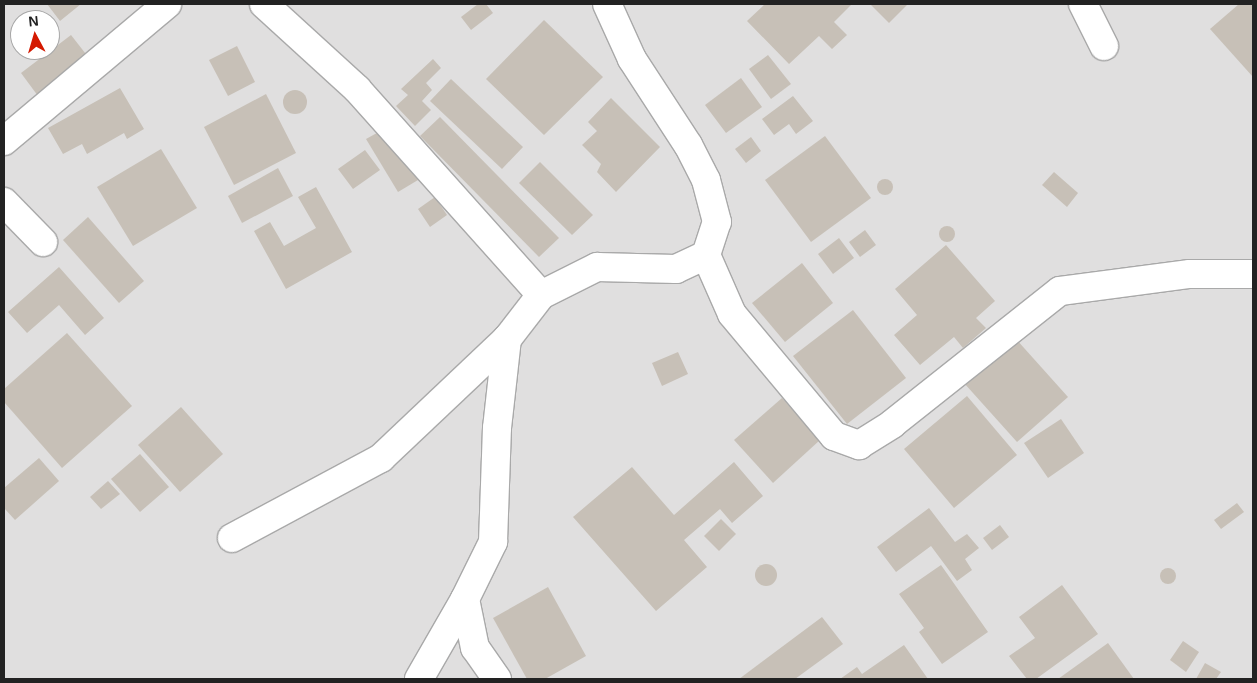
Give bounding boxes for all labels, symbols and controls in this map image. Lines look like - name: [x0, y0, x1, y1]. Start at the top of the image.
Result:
- north arrow: [10, 10, 60, 60]
- text: N: [28, 13, 39, 30]

